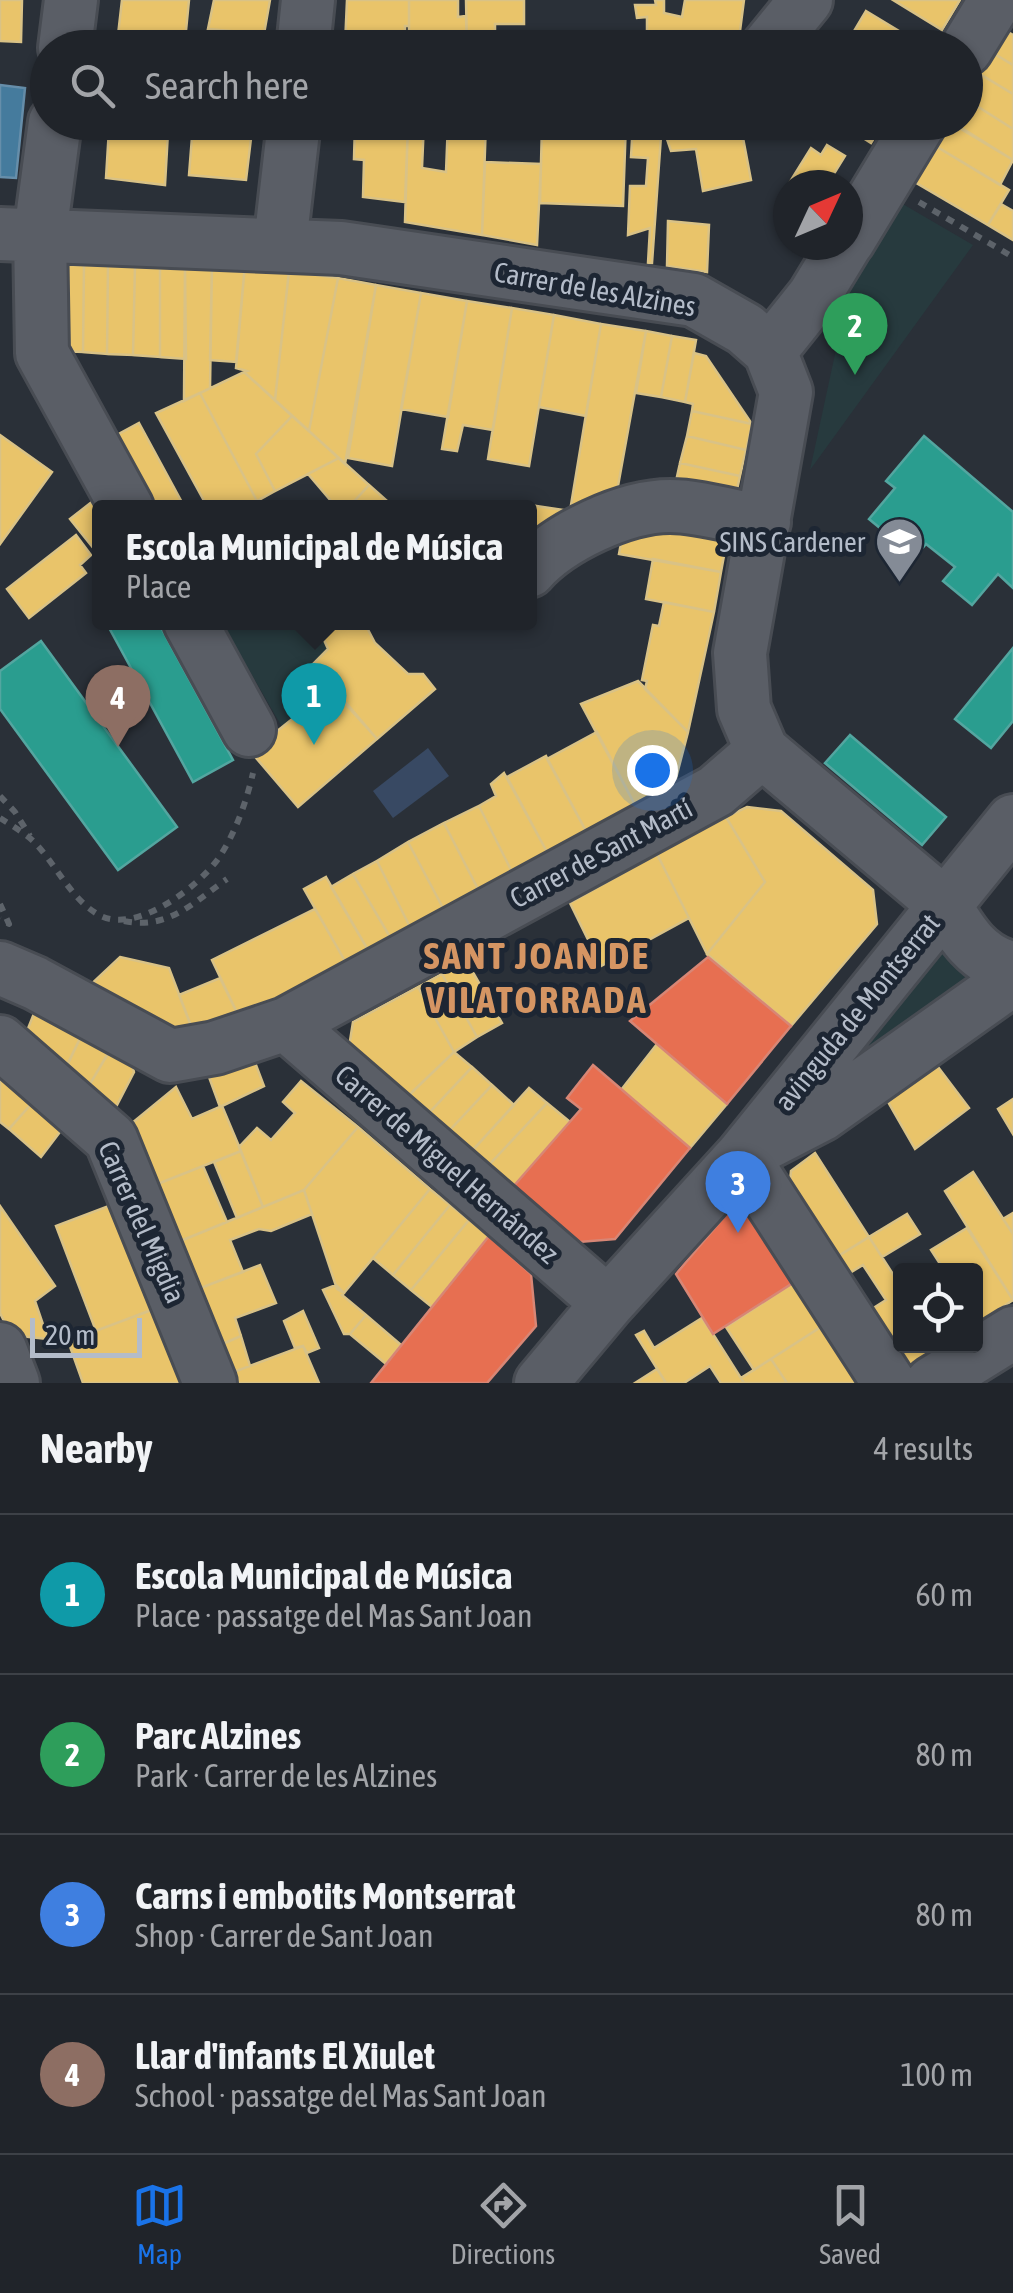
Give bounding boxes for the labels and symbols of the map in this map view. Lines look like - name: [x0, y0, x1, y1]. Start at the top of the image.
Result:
- north arrow: [773, 170, 863, 260]
- street label: Carrer de les Alzines: [492, 256, 698, 322]
- pin: 2: [822, 292, 888, 375]
- school or university icon: SINS Cardener: [874, 516, 926, 584]
- place label: SINS Cardener: [720, 526, 866, 558]
- pin: 1: [282, 662, 346, 745]
- pin: 4: [86, 664, 150, 747]
- your location: [627, 745, 678, 796]
- street label: Carrer de Sant Martí: [505, 792, 697, 914]
- street label: avinguda de Montserrat: [768, 907, 946, 1117]
- district label: SANT JOAN DE VILATORRADA: [424, 934, 650, 1021]
- street label: Carrer de Miguel Hernández: [329, 1058, 565, 1270]
- street label: Carrer del Migdia: [92, 1136, 192, 1308]
- pin: 3: [706, 1150, 770, 1233]
- scale bar: [30, 1313, 142, 1358]

